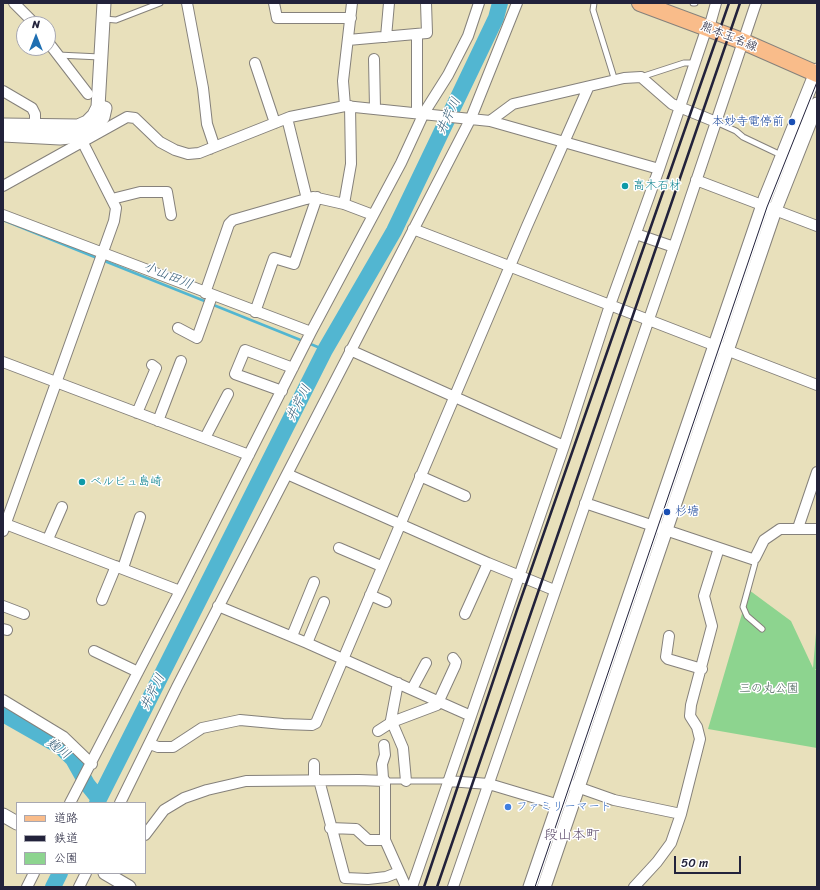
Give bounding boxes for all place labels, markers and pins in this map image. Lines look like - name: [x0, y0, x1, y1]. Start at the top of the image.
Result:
- place label: 本妙寺電停前: [712, 115, 784, 129]
- marker: 本妙寺電停前: [787, 117, 797, 127]
- place label: 高木石材: [633, 179, 681, 193]
- marker: 高木石材: [620, 181, 630, 191]
- place label: ベルビュ島崎: [90, 475, 162, 489]
- marker: ベルビュ島崎: [77, 477, 87, 487]
- place label: 杉塘: [675, 505, 699, 519]
- marker: 杉塘: [662, 507, 672, 517]
- place label: ファミリーマート: [516, 800, 612, 814]
- marker: ファミリーマート: [503, 802, 513, 812]

